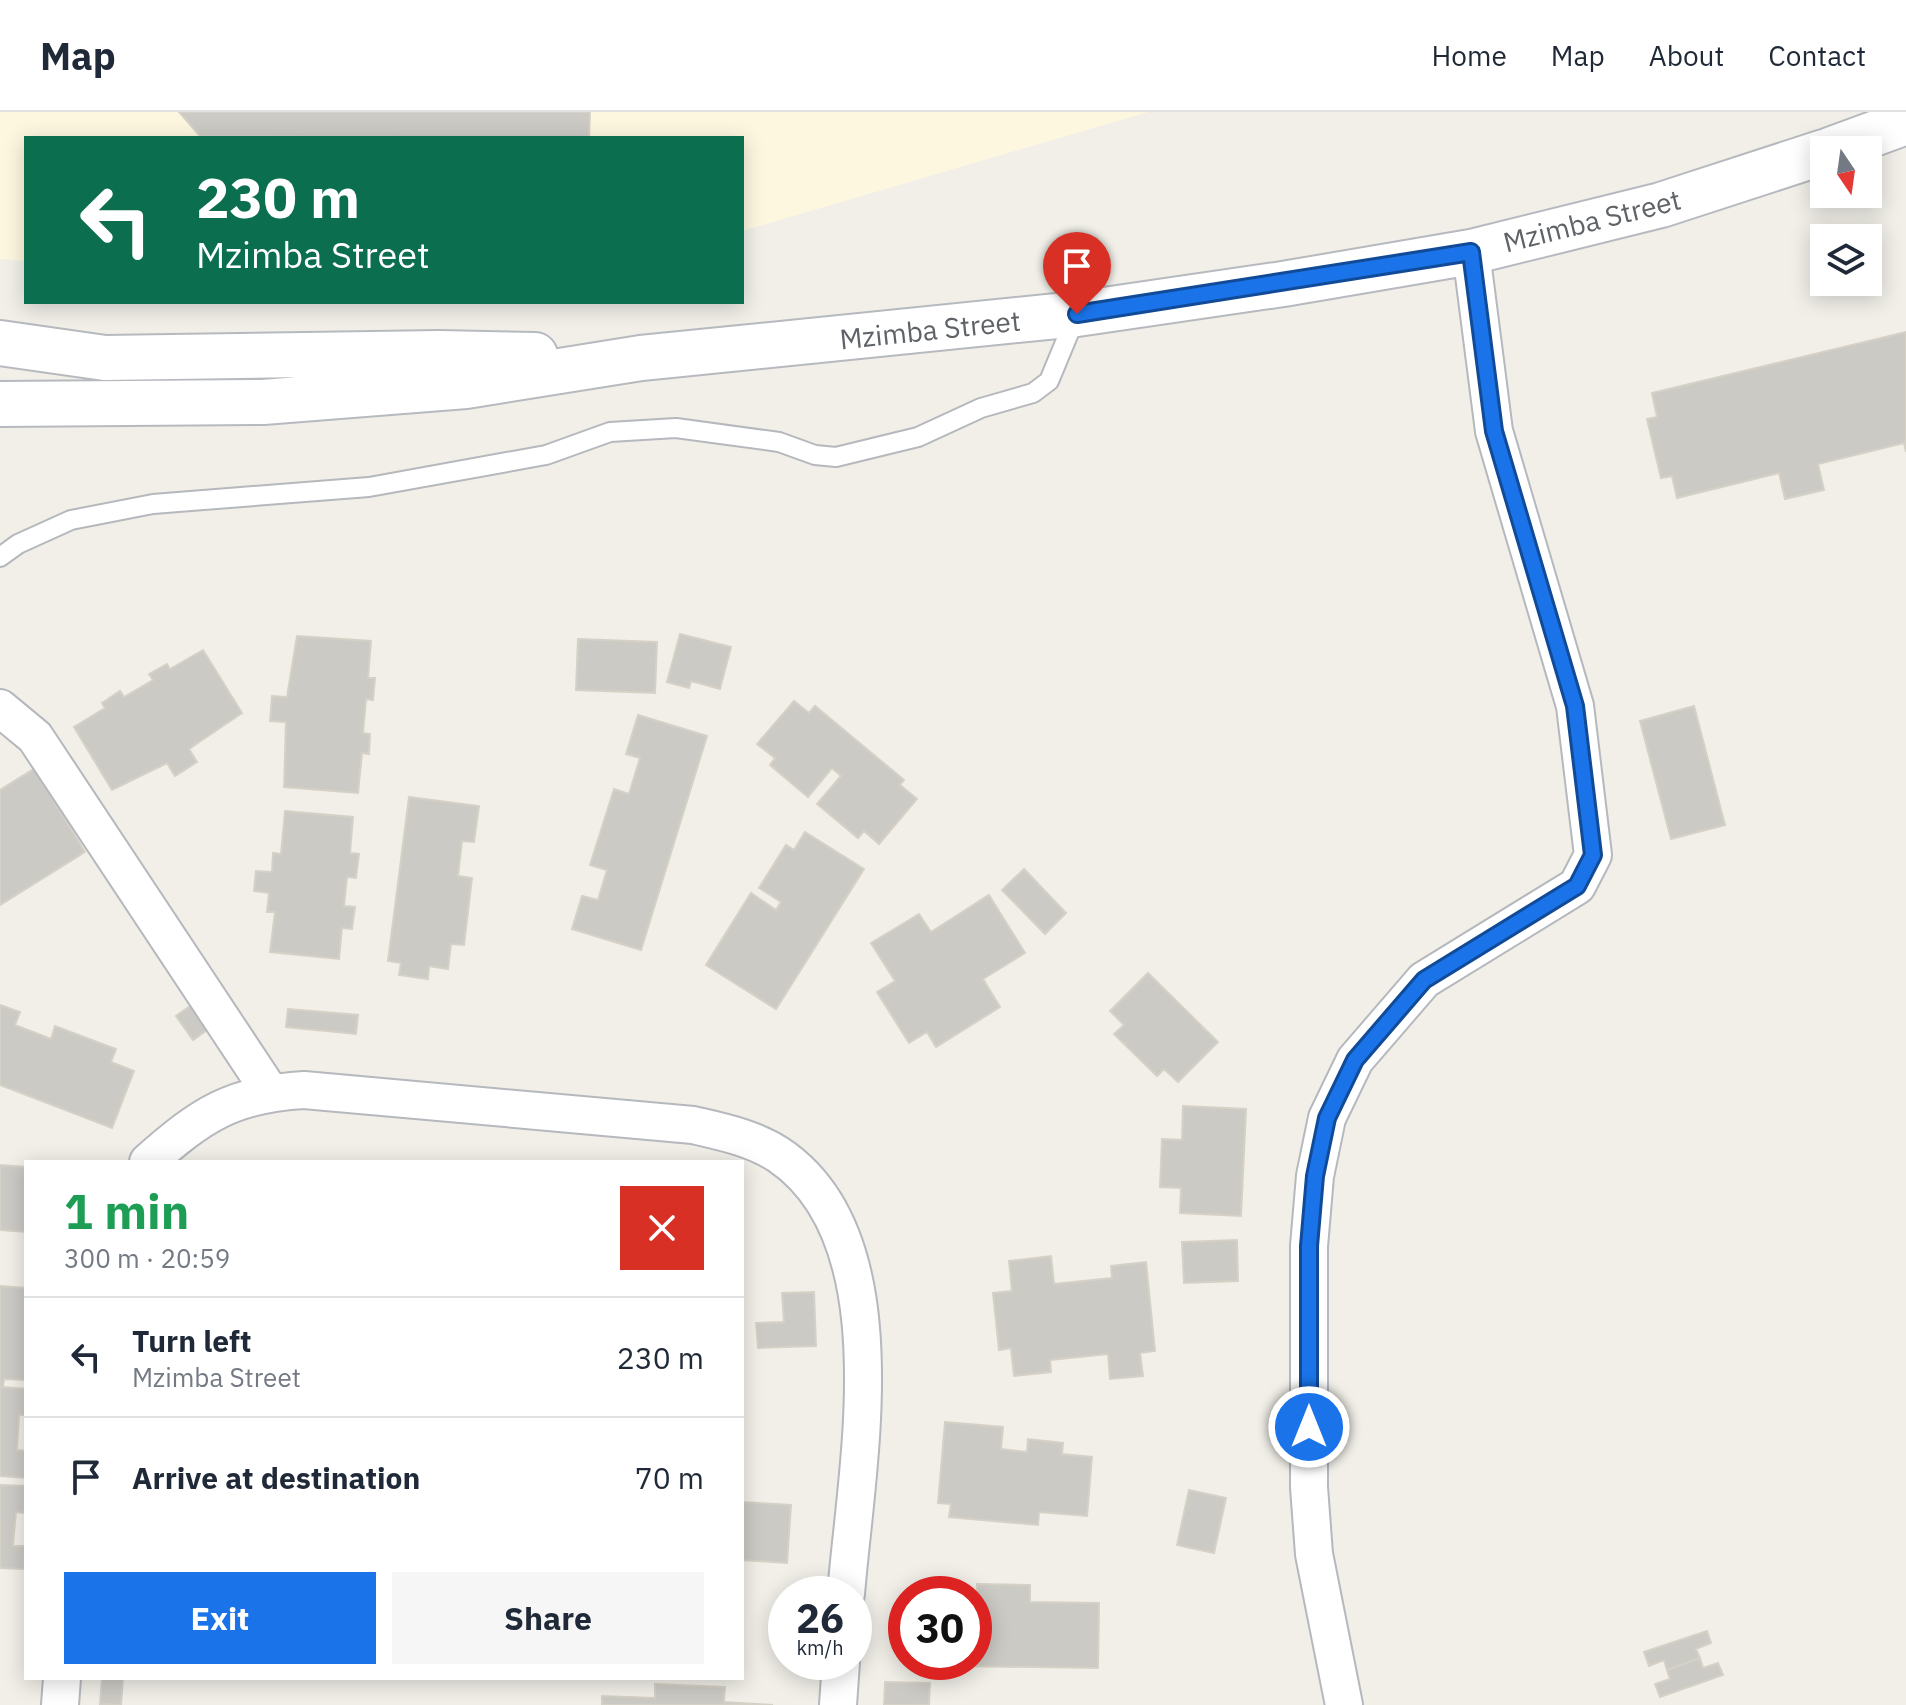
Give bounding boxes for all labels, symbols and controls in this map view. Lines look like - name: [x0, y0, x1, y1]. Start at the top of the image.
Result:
- text: Map: [40, 31, 116, 80]
- text: Home: [1431, 37, 1507, 74]
- text: Map: [1551, 37, 1605, 74]
- text: About: [1649, 37, 1724, 74]
- text: Contact: [1768, 37, 1866, 74]
- north arrow: [1810, 136, 1882, 208]
- map controls: [1810, 136, 1882, 296]
- text: 230 m: [196, 161, 360, 233]
- icon: left: [64, 168, 168, 272]
- street label: Mzimba Street: [1499, 181, 1685, 260]
- button: layers: [1810, 224, 1882, 296]
- text: Mzimba Street: [196, 231, 430, 278]
- pin: [1043, 232, 1111, 314]
- icon: arrive: [1055, 244, 1099, 288]
- street label: Mzimba Street: [838, 302, 1022, 357]
- text: 1 min: [64, 1180, 189, 1242]
- button: close: [620, 1186, 704, 1270]
- text: 300 m · 20:59: [64, 1241, 230, 1275]
- text: Turn left: [132, 1321, 251, 1360]
- icon: left: [64, 1335, 108, 1379]
- text: 230 m: [617, 1338, 704, 1377]
- text: Mzimba Street: [132, 1360, 301, 1394]
- position arrow: [1267, 1385, 1351, 1469]
- icon: arrive: [64, 1455, 108, 1499]
- text: Arrive at destination: [132, 1458, 420, 1497]
- text: 70 m: [635, 1458, 704, 1497]
- button: Exit: [64, 1572, 376, 1664]
- button: Share: [392, 1572, 704, 1664]
- speed limit sign: 30: [888, 1576, 992, 1680]
- text: 26: [796, 1592, 844, 1644]
- text: km/h: [796, 1634, 844, 1661]

